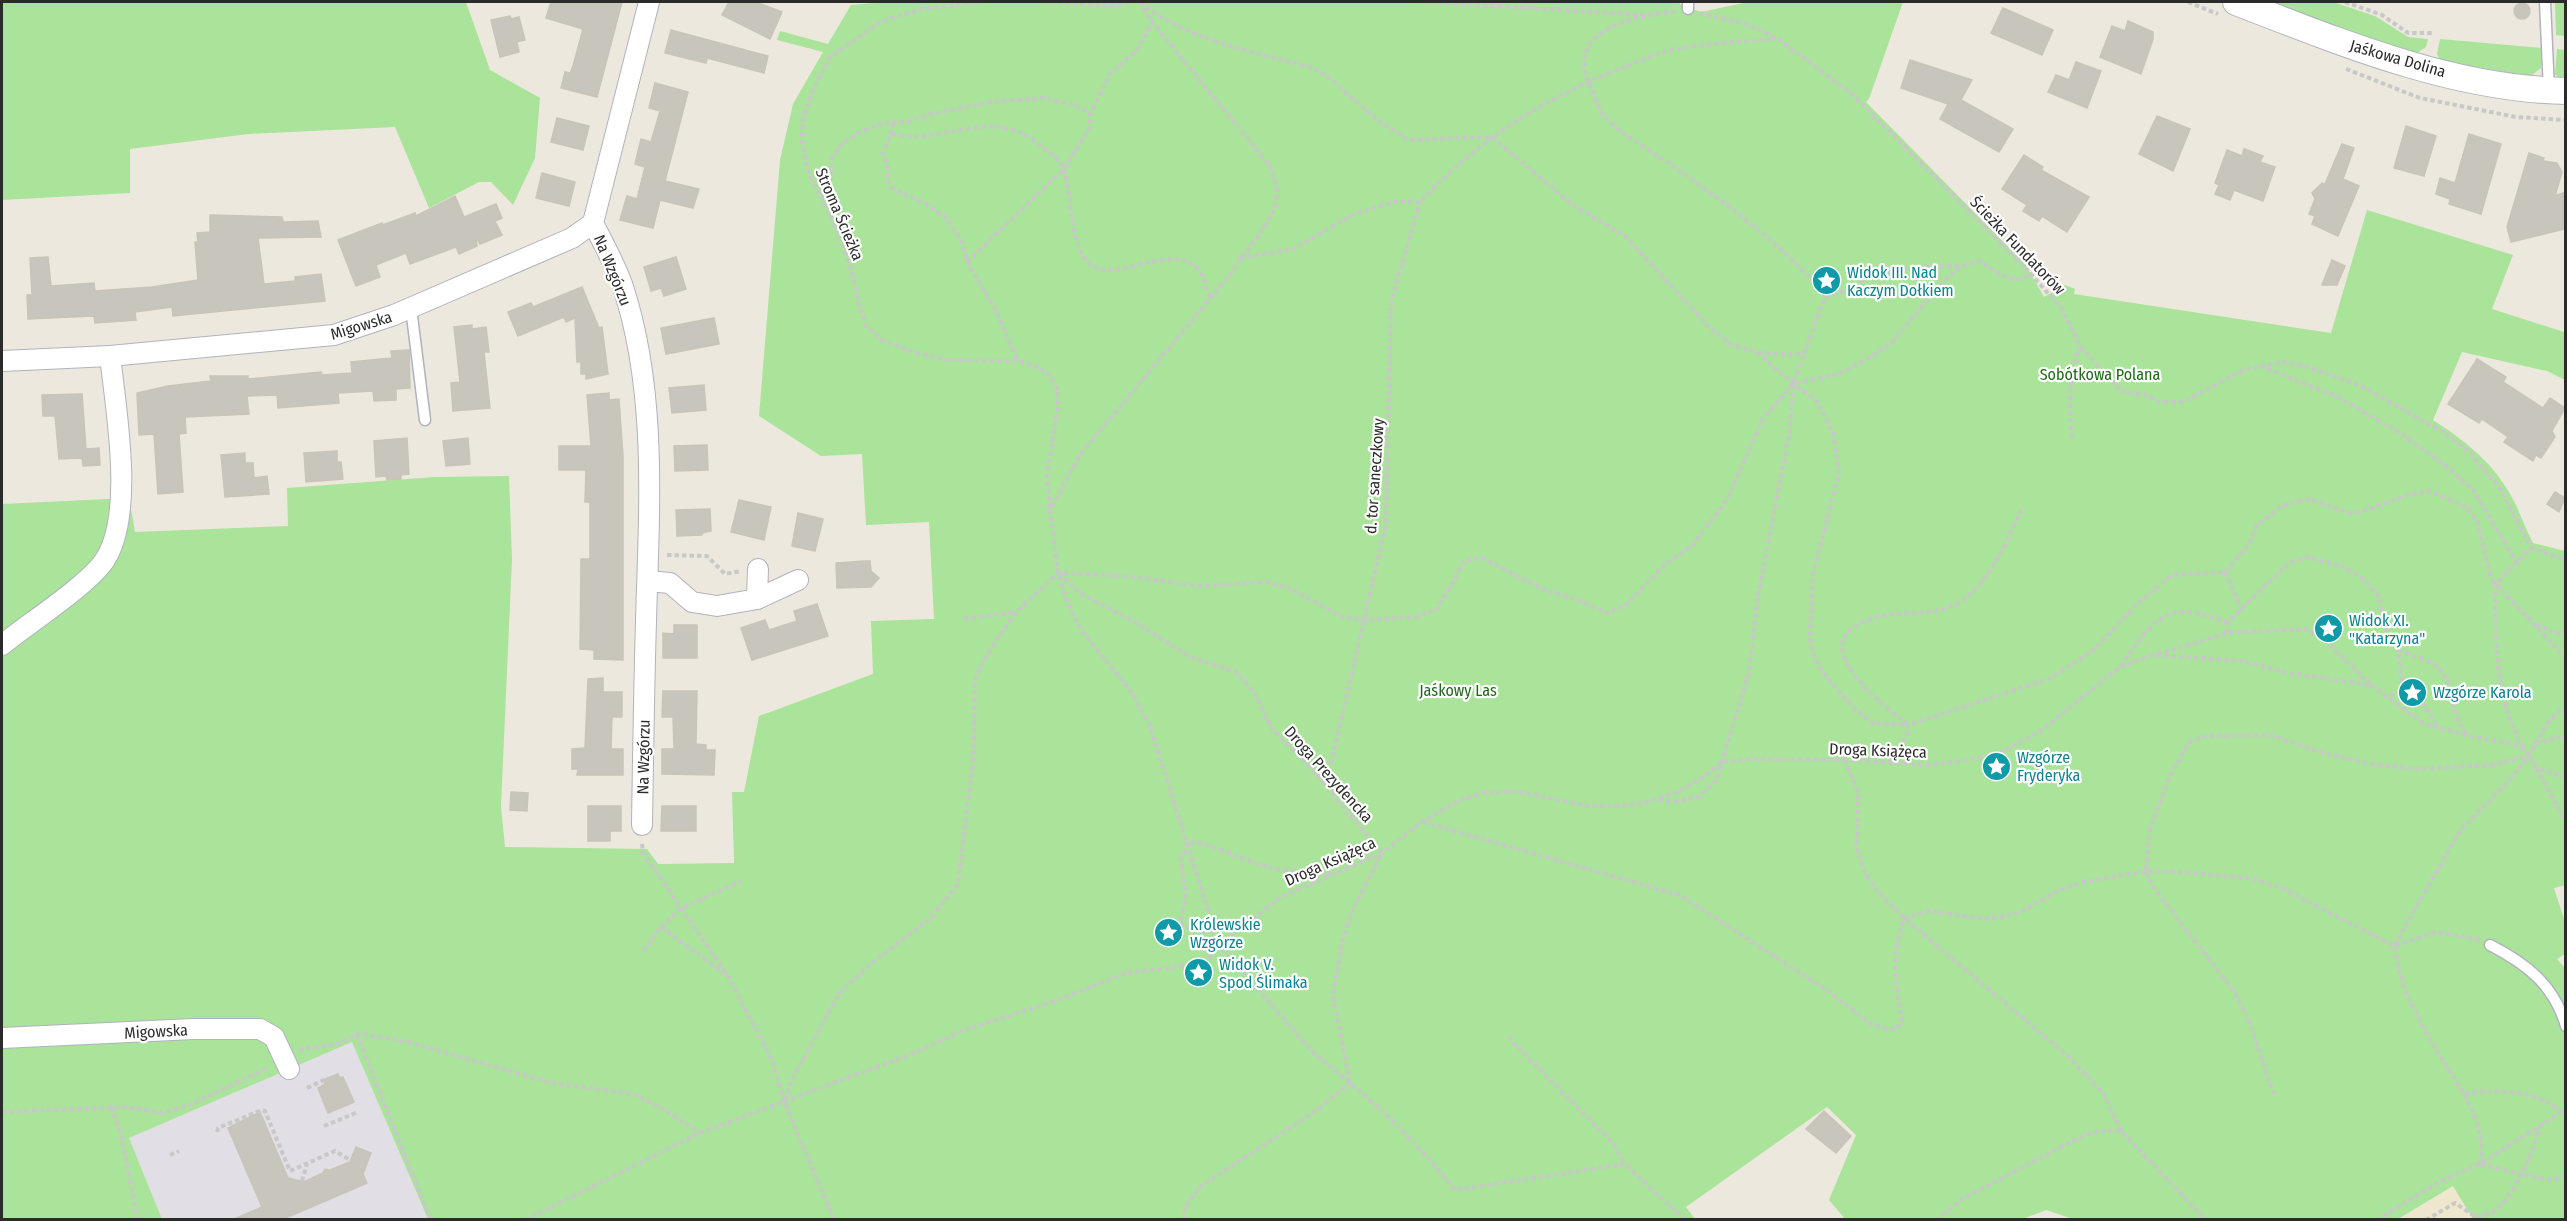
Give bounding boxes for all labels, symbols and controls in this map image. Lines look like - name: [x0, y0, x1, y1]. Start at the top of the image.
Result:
- street label: Jaśkowa Dolina: [2348, 36, 2448, 81]
- street label: Stroma Ścieżka: [812, 165, 868, 263]
- street label: Ścieżka Fundatorów: [1966, 192, 2070, 299]
- street label: Na Wzgórzu: [590, 232, 635, 309]
- place label: Widok III. Nad Kaczym Dołkiem: [1847, 263, 1954, 300]
- place icon: Widok III. Nad Kaczym Dołkiem: [1810, 265, 1842, 297]
- street label: Migowska: [328, 307, 394, 344]
- park label: Sobótkowa Polana: [2040, 365, 2160, 384]
- street label: d. tor saneczkowy: [1361, 417, 1388, 535]
- place label: Widok XI. "Katarzyna": [2349, 611, 2425, 648]
- place icon: Widok XI. "Katarzyna": [2312, 613, 2344, 645]
- place icon: Wzgórze Karola: [2396, 676, 2428, 708]
- park label: Jaśkowy Las: [1419, 681, 1497, 700]
- place label: Wzgórze Karola: [2433, 683, 2532, 702]
- street label: Na Wzgórzu: [633, 719, 654, 795]
- street label: Droga Prezydencka: [1280, 722, 1377, 826]
- street label: Droga Książęca: [1829, 739, 1927, 763]
- place label: Wzgórze Fryderyka: [2017, 748, 2081, 785]
- place icon: Wzgórze Fryderyka: [1980, 750, 2012, 782]
- street label: Droga Książęca: [1282, 833, 1379, 891]
- place label: Królewskie Wzgórze: [1190, 915, 1261, 952]
- place icon: Królewskie Wzgórze: [1153, 917, 1185, 949]
- place label: Widok V. Spod Ślimaka: [1219, 955, 1308, 992]
- place icon: Widok V. Spod Ślimaka: [1182, 957, 1214, 989]
- street label: Migowska: [124, 1020, 188, 1043]

